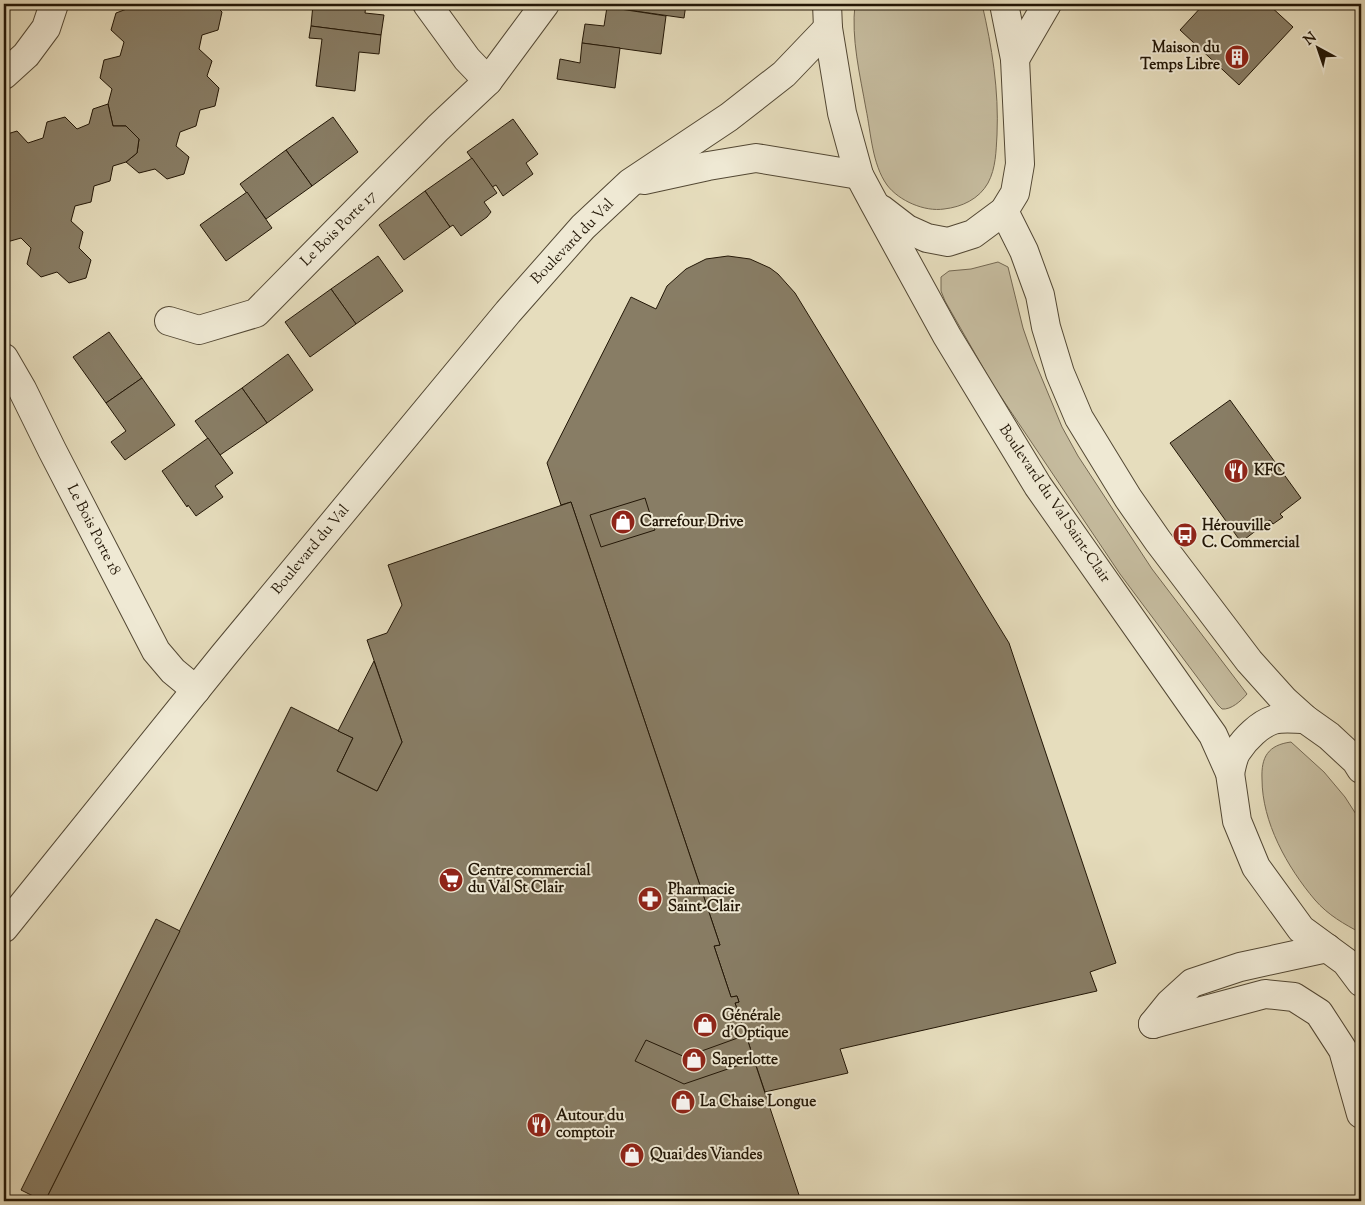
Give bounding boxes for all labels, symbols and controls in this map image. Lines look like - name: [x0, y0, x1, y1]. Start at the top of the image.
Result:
- north arrow: [1292, 22, 1342, 72]
- text: N: [1300, 28, 1322, 51]
- place label: Maison du Temps Libre: [1140, 38, 1220, 76]
- building icon: Maison du Temps Libre: [1224, 44, 1250, 70]
- street label: Le Bois Porte 17: [296, 186, 382, 272]
- street label: Boulevard du Val: [527, 195, 619, 289]
- street label: Boulevard du Val Saint-Clair: [993, 421, 1115, 588]
- restaurant icon: KFC: [1223, 458, 1249, 484]
- place label: KFC: [1254, 461, 1285, 482]
- street label: Le Bois Porte 18: [61, 481, 125, 579]
- street label: Boulevard du Val: [267, 501, 355, 599]
- shop icon: Carrefour Drive: [610, 509, 636, 535]
- place label: Carrefour Drive: [640, 512, 743, 533]
- place label: Hérouville C. Commercial: [1202, 516, 1301, 554]
- bus stop icon: Hérouville C. Commercial: [1172, 522, 1198, 548]
- place label: Centre commercial du Val St Clair: [468, 861, 592, 899]
- supermarket icon: Centre commercial du Val St Clair: [438, 867, 464, 893]
- place label: Pharmacie Saint-Clair: [668, 880, 740, 918]
- pharmacy icon: Pharmacie Saint-Clair: [637, 886, 663, 912]
- place label: Générale d'Optique: [722, 1006, 789, 1044]
- shop icon: Générale d'Optique: [692, 1012, 718, 1038]
- shop icon: Saperlotte: [681, 1047, 707, 1073]
- place label: Saperlotte: [712, 1050, 778, 1071]
- shop icon: La Chaise Longue: [670, 1089, 696, 1115]
- place label: La Chaise Longue: [700, 1092, 816, 1113]
- place label: Autour du comptoir: [556, 1106, 624, 1144]
- restaurant icon: Autour du comptoir: [526, 1112, 552, 1138]
- shop icon: Quai des Viandes: [619, 1142, 645, 1168]
- place label: Quai des Viandes: [650, 1145, 762, 1166]

